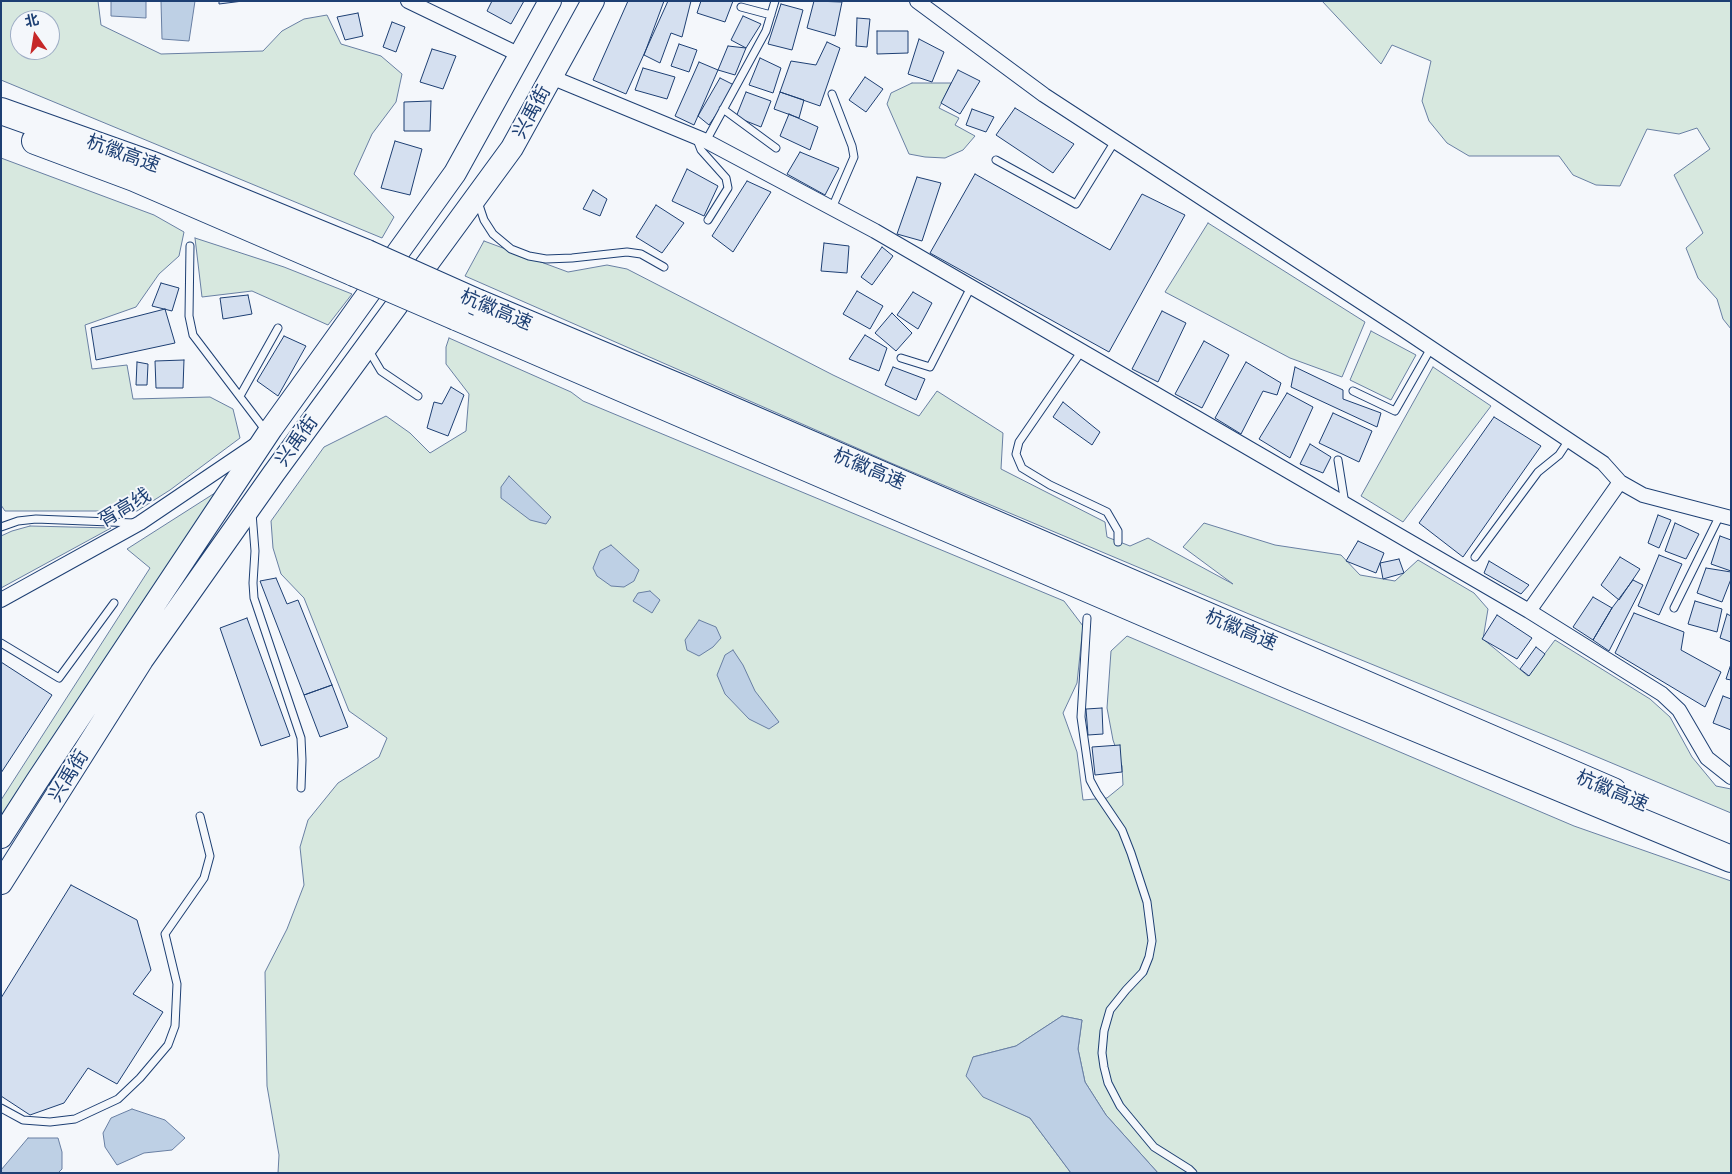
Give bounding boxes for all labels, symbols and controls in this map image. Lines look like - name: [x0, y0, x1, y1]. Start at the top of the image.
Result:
- north arrow: [10, 10, 60, 60]
- text: 北: [23, 13, 40, 30]
- street label: 兴禹街: [508, 82, 556, 142]
- street label: 杭徽高速: [83, 130, 163, 178]
- street label: 杭徽高速: [457, 285, 535, 335]
- street label: 兴禹街: [271, 411, 323, 471]
- street label: 杭徽高速: [830, 444, 908, 494]
- street label: 胥高线: [95, 484, 155, 532]
- street label: 杭徽高速: [1202, 605, 1280, 655]
- street label: 兴禹街: [44, 746, 94, 806]
- street label: 杭徽高速: [1573, 766, 1651, 816]

